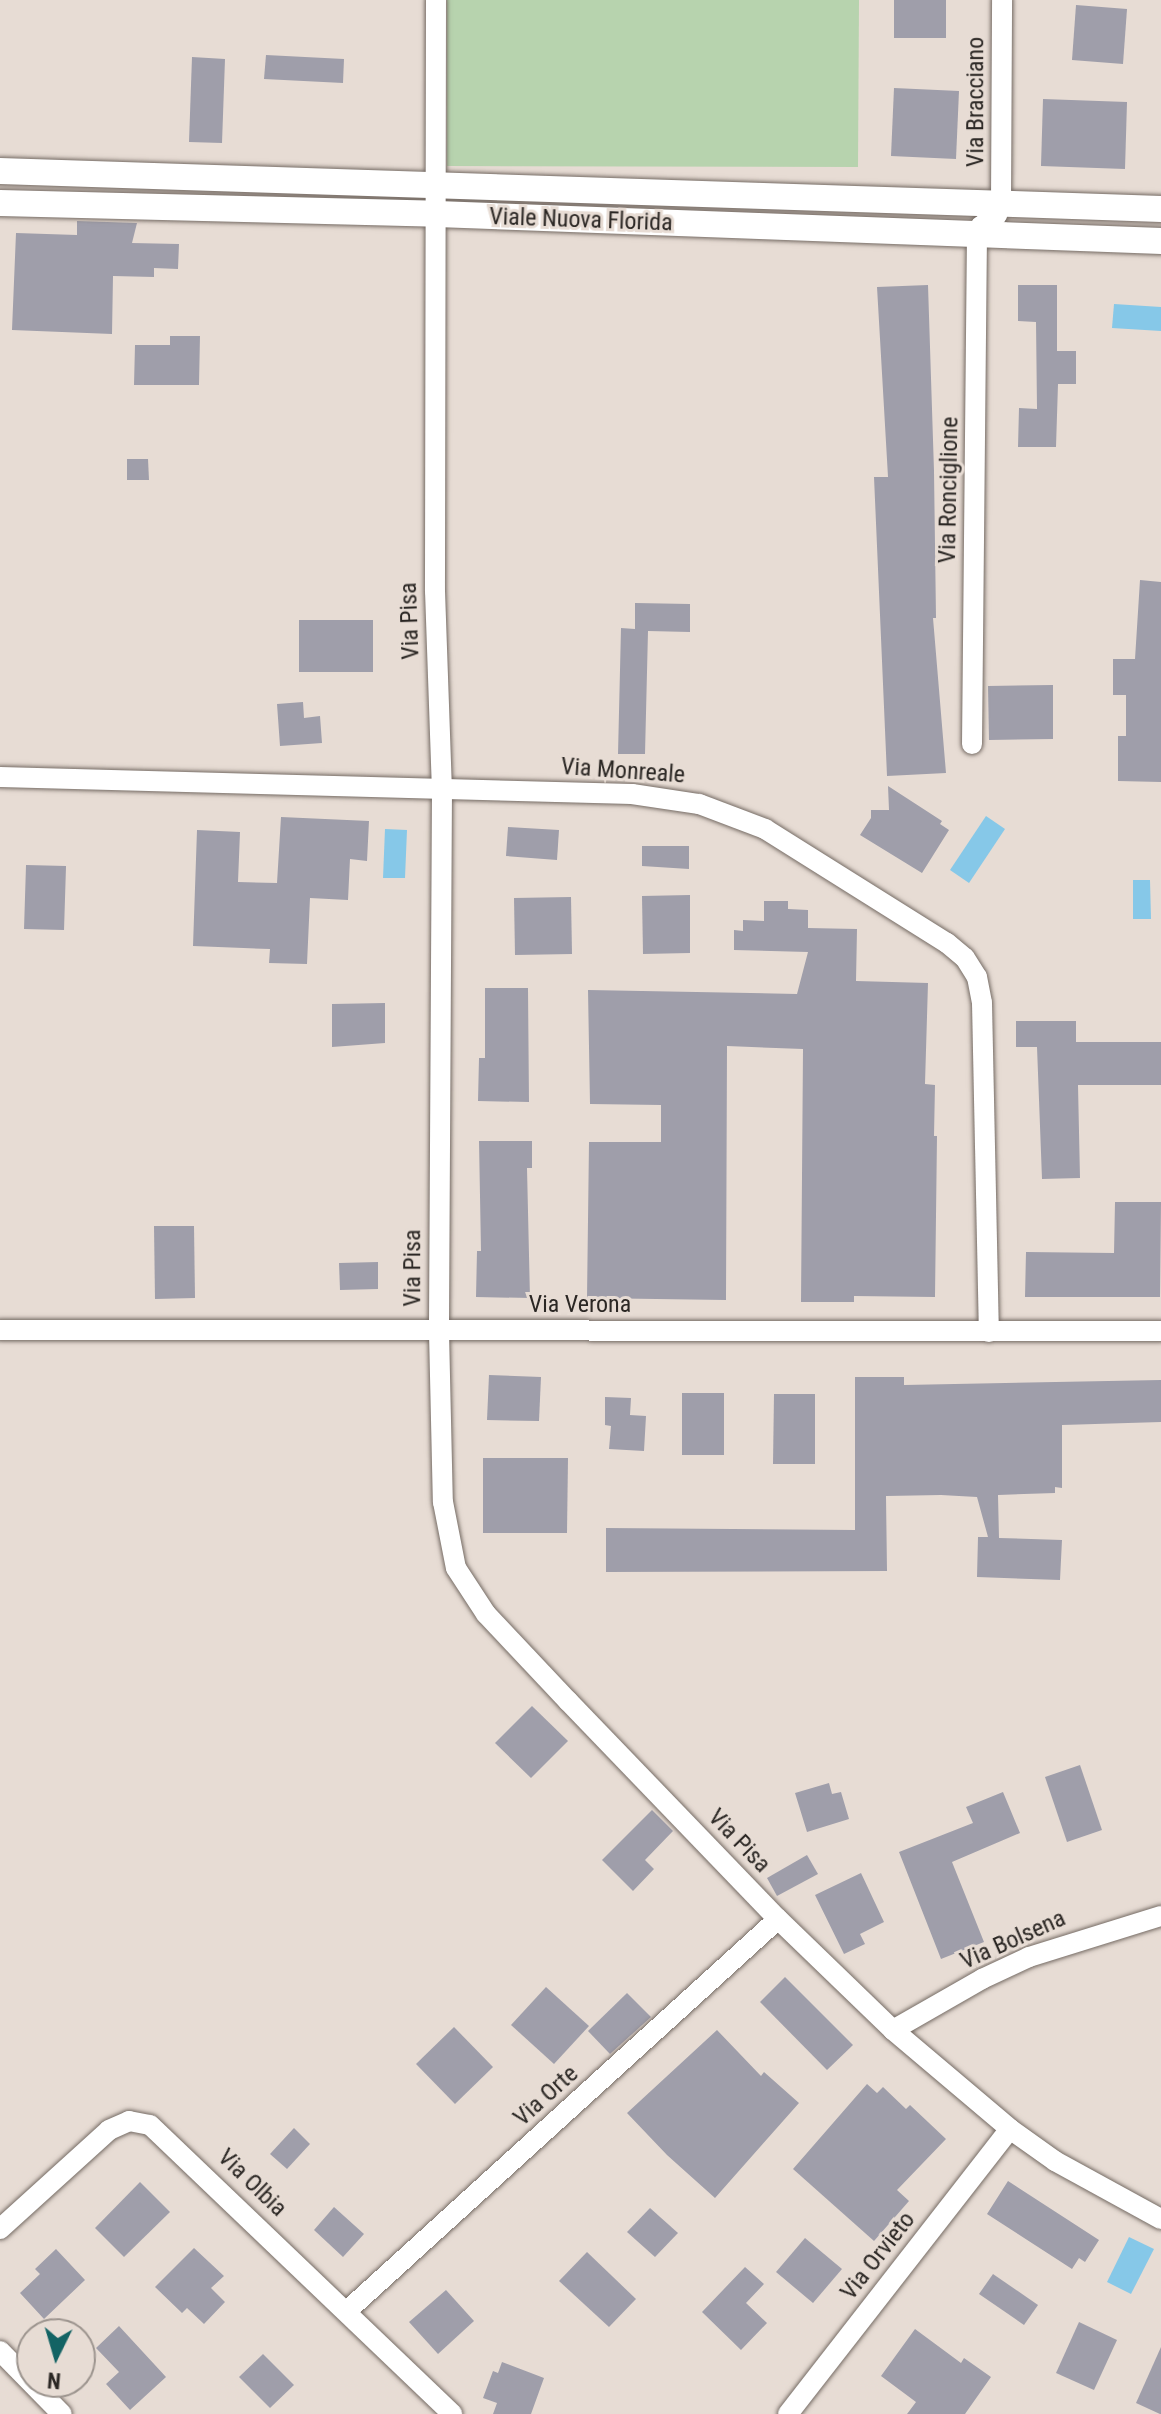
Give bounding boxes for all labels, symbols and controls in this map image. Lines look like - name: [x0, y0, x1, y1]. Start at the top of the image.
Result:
- street label: Via Bracciano: [962, 37, 990, 167]
- street label: Viale Nuova Florida: [489, 202, 673, 238]
- street label: Via Ronciglione: [933, 416, 965, 564]
- street label: Via Pisa: [394, 582, 426, 660]
- street label: Via Monreale: [560, 752, 686, 790]
- street label: Via Pisa: [399, 1229, 427, 1307]
- street label: Via Verona: [529, 1291, 631, 1319]
- street label: Via Pisa: [702, 1803, 776, 1879]
- street label: Via Bolsena: [956, 1904, 1070, 1976]
- street label: Via Orte: [508, 2060, 584, 2132]
- street label: Via Olbia: [212, 2143, 292, 2223]
- street label: Via Orvieto: [835, 2206, 921, 2306]
- north arrow: [16, 2318, 96, 2398]
- text: N: [46, 2367, 62, 2393]

